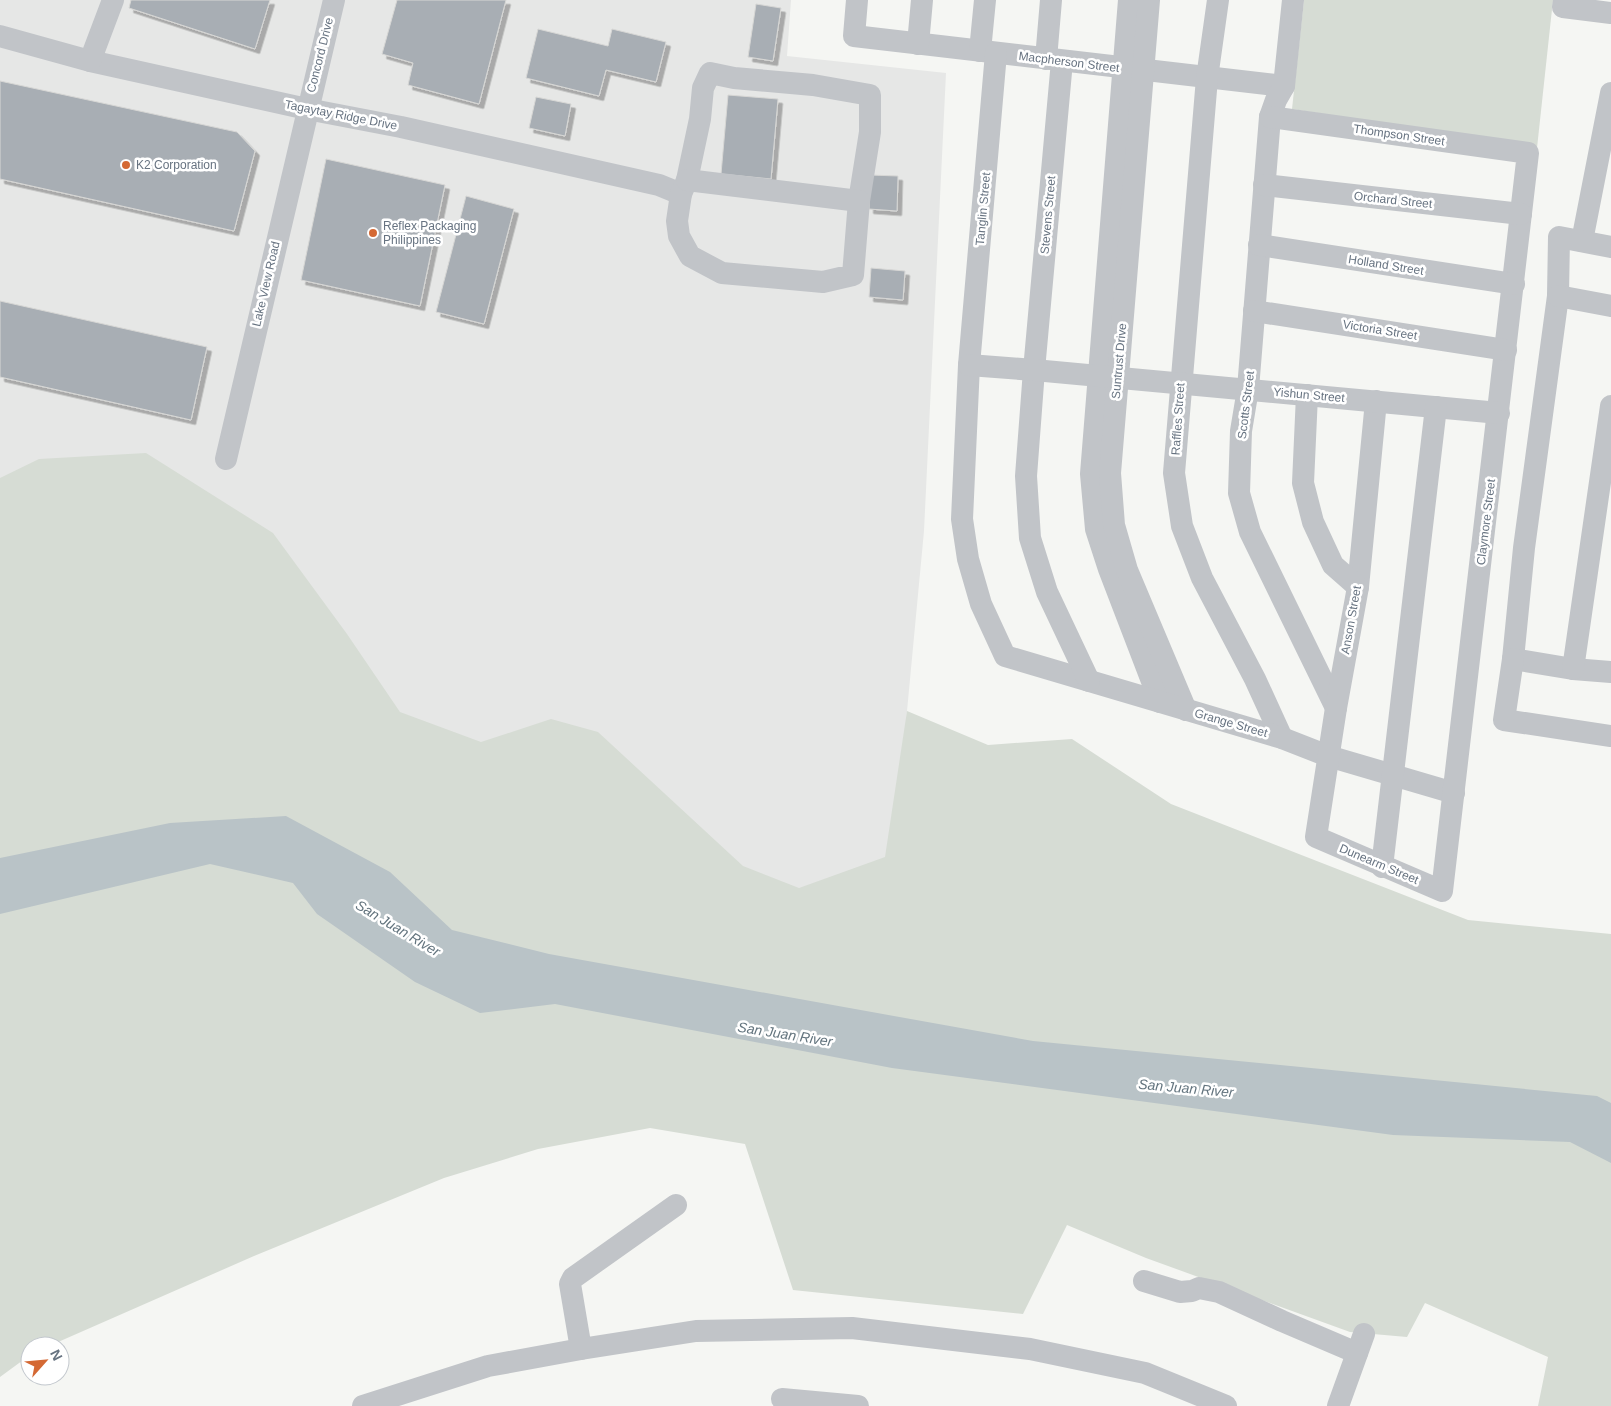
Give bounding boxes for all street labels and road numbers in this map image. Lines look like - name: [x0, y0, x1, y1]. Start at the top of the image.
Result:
- street label: Concord Drive: [304, 16, 336, 94]
- street label: Macpherson Street: [1018, 49, 1121, 75]
- street label: Tagaytay Ridge Drive: [284, 97, 399, 133]
- street label: Thompson Street: [1352, 122, 1446, 148]
- street label: Tanglin Street: [973, 171, 993, 246]
- street label: Stevens Street: [1038, 175, 1058, 255]
- street label: Orchard Street: [1353, 189, 1434, 211]
- street label: Lake View Road: [249, 240, 283, 328]
- street label: Holland Street: [1347, 252, 1425, 278]
- street label: Victoria Street: [1342, 317, 1419, 343]
- street label: Suntrust Drive: [1109, 322, 1129, 399]
- street label: Scotts Street: [1235, 369, 1257, 440]
- street label: Raffles Street: [1168, 382, 1188, 456]
- street label: Yishun Street: [1273, 385, 1346, 405]
- street label: Claymore Street: [1474, 477, 1498, 566]
- street label: Anson Street: [1338, 584, 1364, 655]
- street label: Grange Street: [1193, 706, 1270, 740]
- street label: Dunearm Street: [1337, 841, 1421, 887]

